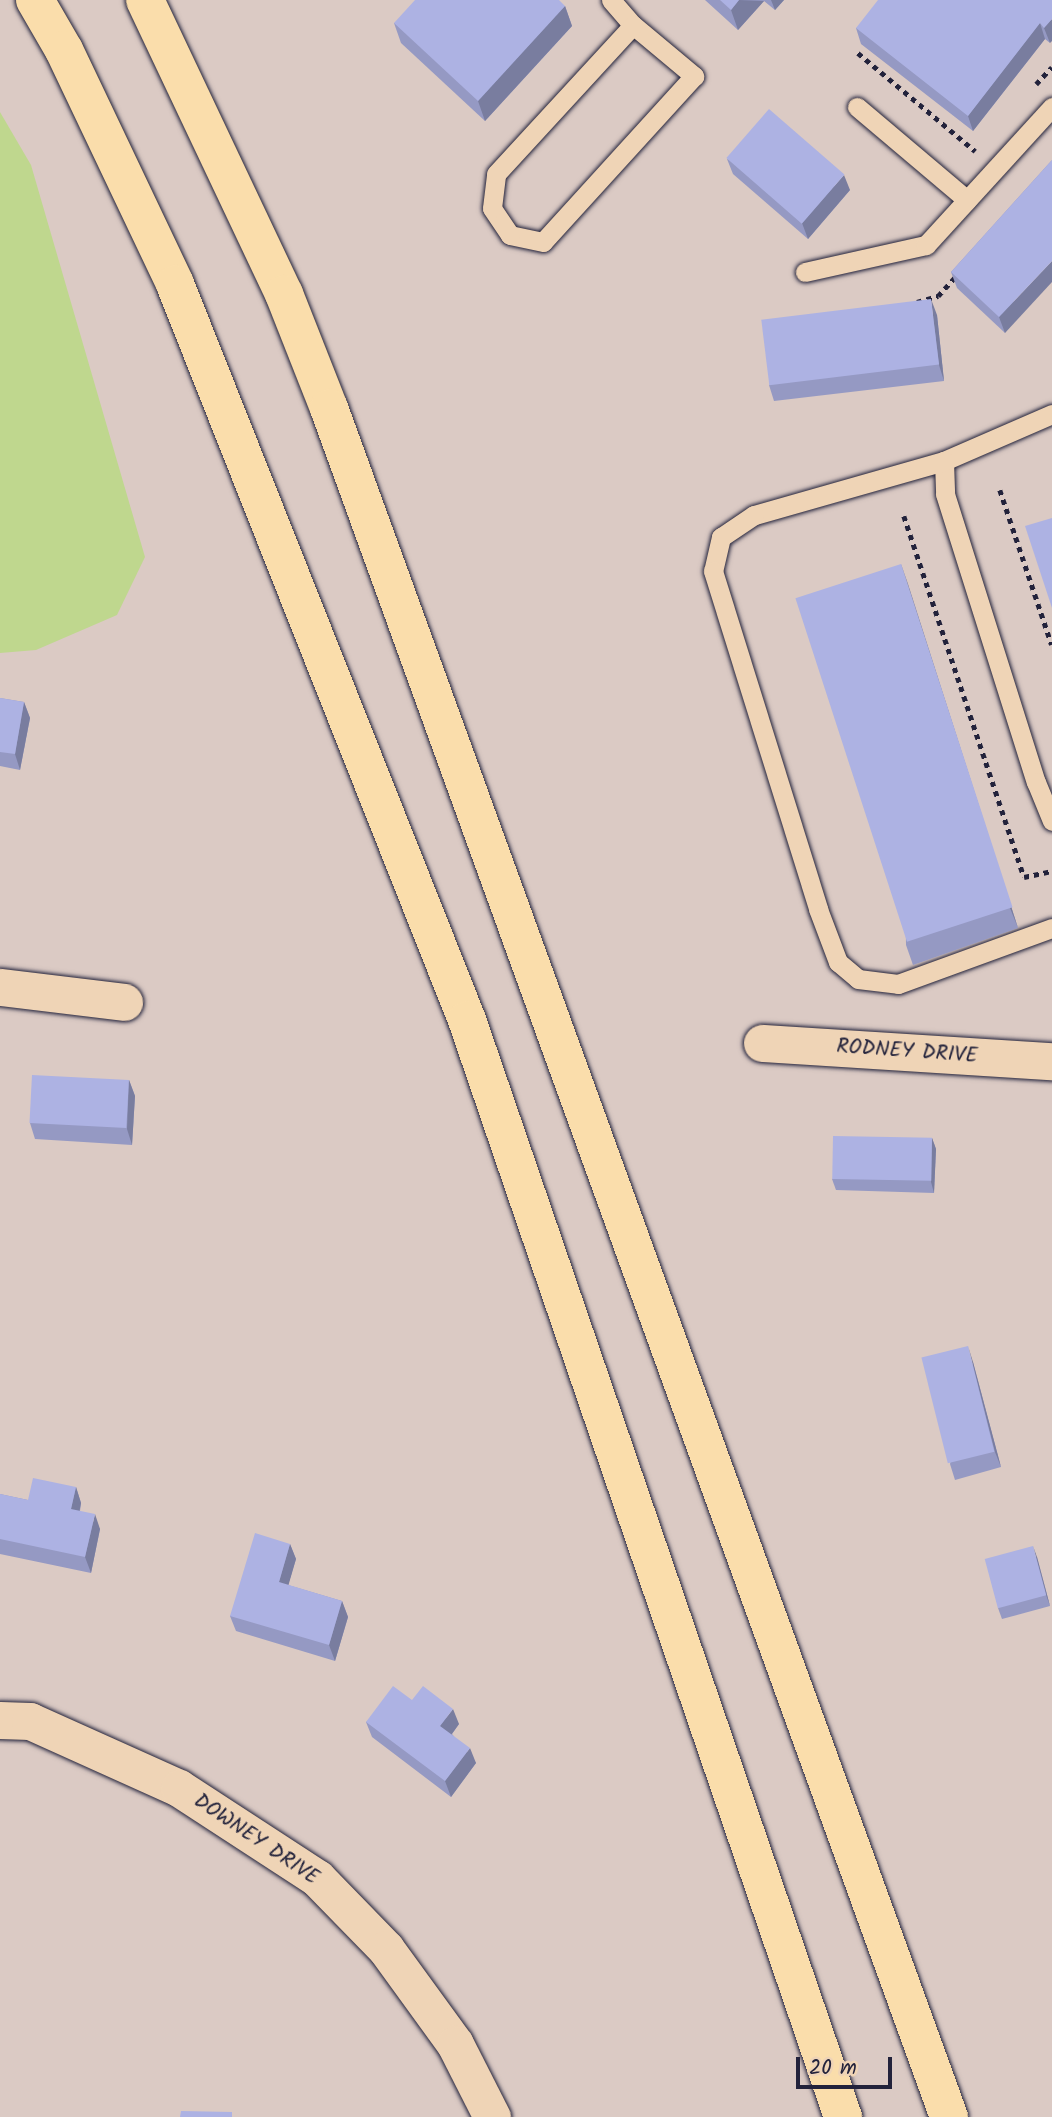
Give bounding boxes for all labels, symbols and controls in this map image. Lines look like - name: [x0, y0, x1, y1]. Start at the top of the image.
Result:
- street label: RODNEY DRIVE: [836, 1034, 978, 1070]
- street label: DOWNEY DRIVE: [189, 1789, 323, 1891]
- scale bar: [800, 2044, 896, 2088]
- text: 20 m: [809, 2052, 857, 2085]

